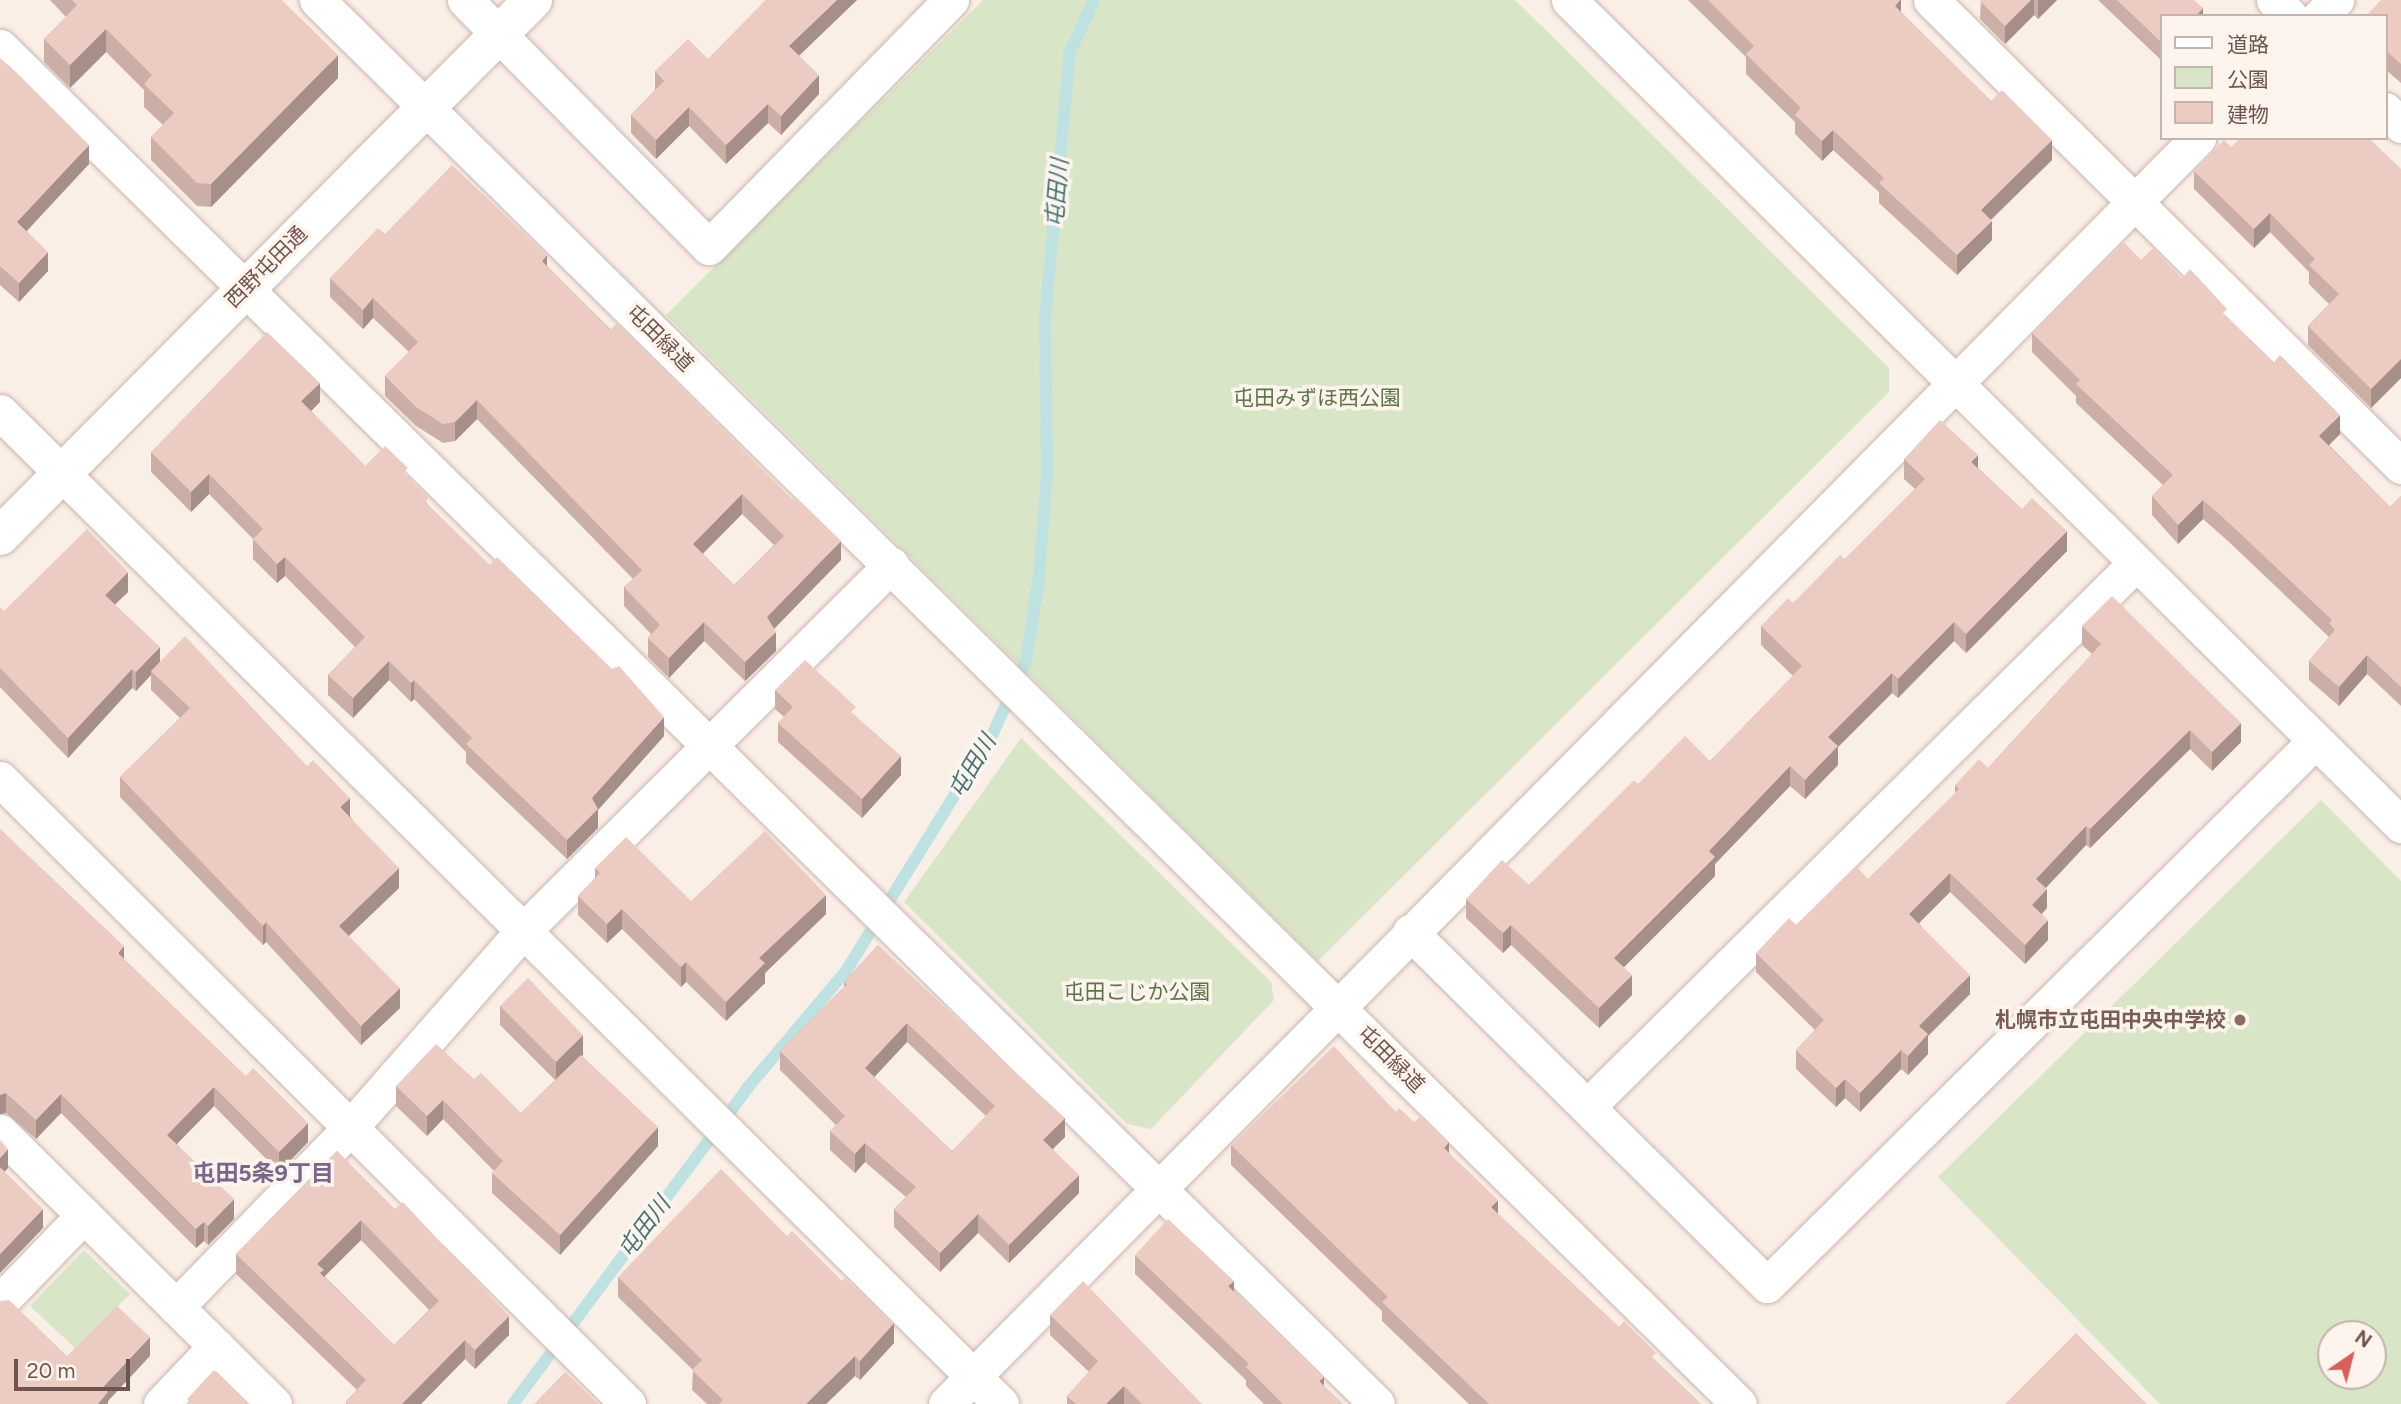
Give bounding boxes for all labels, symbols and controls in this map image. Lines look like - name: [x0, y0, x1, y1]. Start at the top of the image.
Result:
- legend: [2160, 14, 2387, 140]
- text: 道路: [2227, 32, 2269, 57]
- text: 公園: [2227, 67, 2269, 92]
- text: 建物: [2227, 102, 2269, 127]
- water label: 屯田川: [1040, 157, 1074, 229]
- street label: 西野屯田通: [220, 221, 312, 313]
- street label: 屯田緑道: [621, 299, 699, 377]
- park label: 屯田みずほ西公園: [1233, 385, 1401, 411]
- water label: 屯田川: [942, 729, 1002, 803]
- park label: 屯田こじか公園: [1064, 979, 1210, 1005]
- place label: 札幌市立屯田中央中学校: [1995, 1007, 2226, 1033]
- marker: 札幌市立屯田中央中学校: [2232, 1012, 2248, 1028]
- street label: 屯田緑道: [1352, 1020, 1430, 1098]
- district label: 屯田5条9丁目: [192, 1159, 334, 1187]
- water label: 屯田川: [612, 1191, 676, 1263]
- north arrow: [2317, 1320, 2387, 1390]
- text: N: [2351, 1325, 2376, 1353]
- scale bar: [18, 1344, 133, 1388]
- text: 20 m: [27, 1358, 75, 1383]

